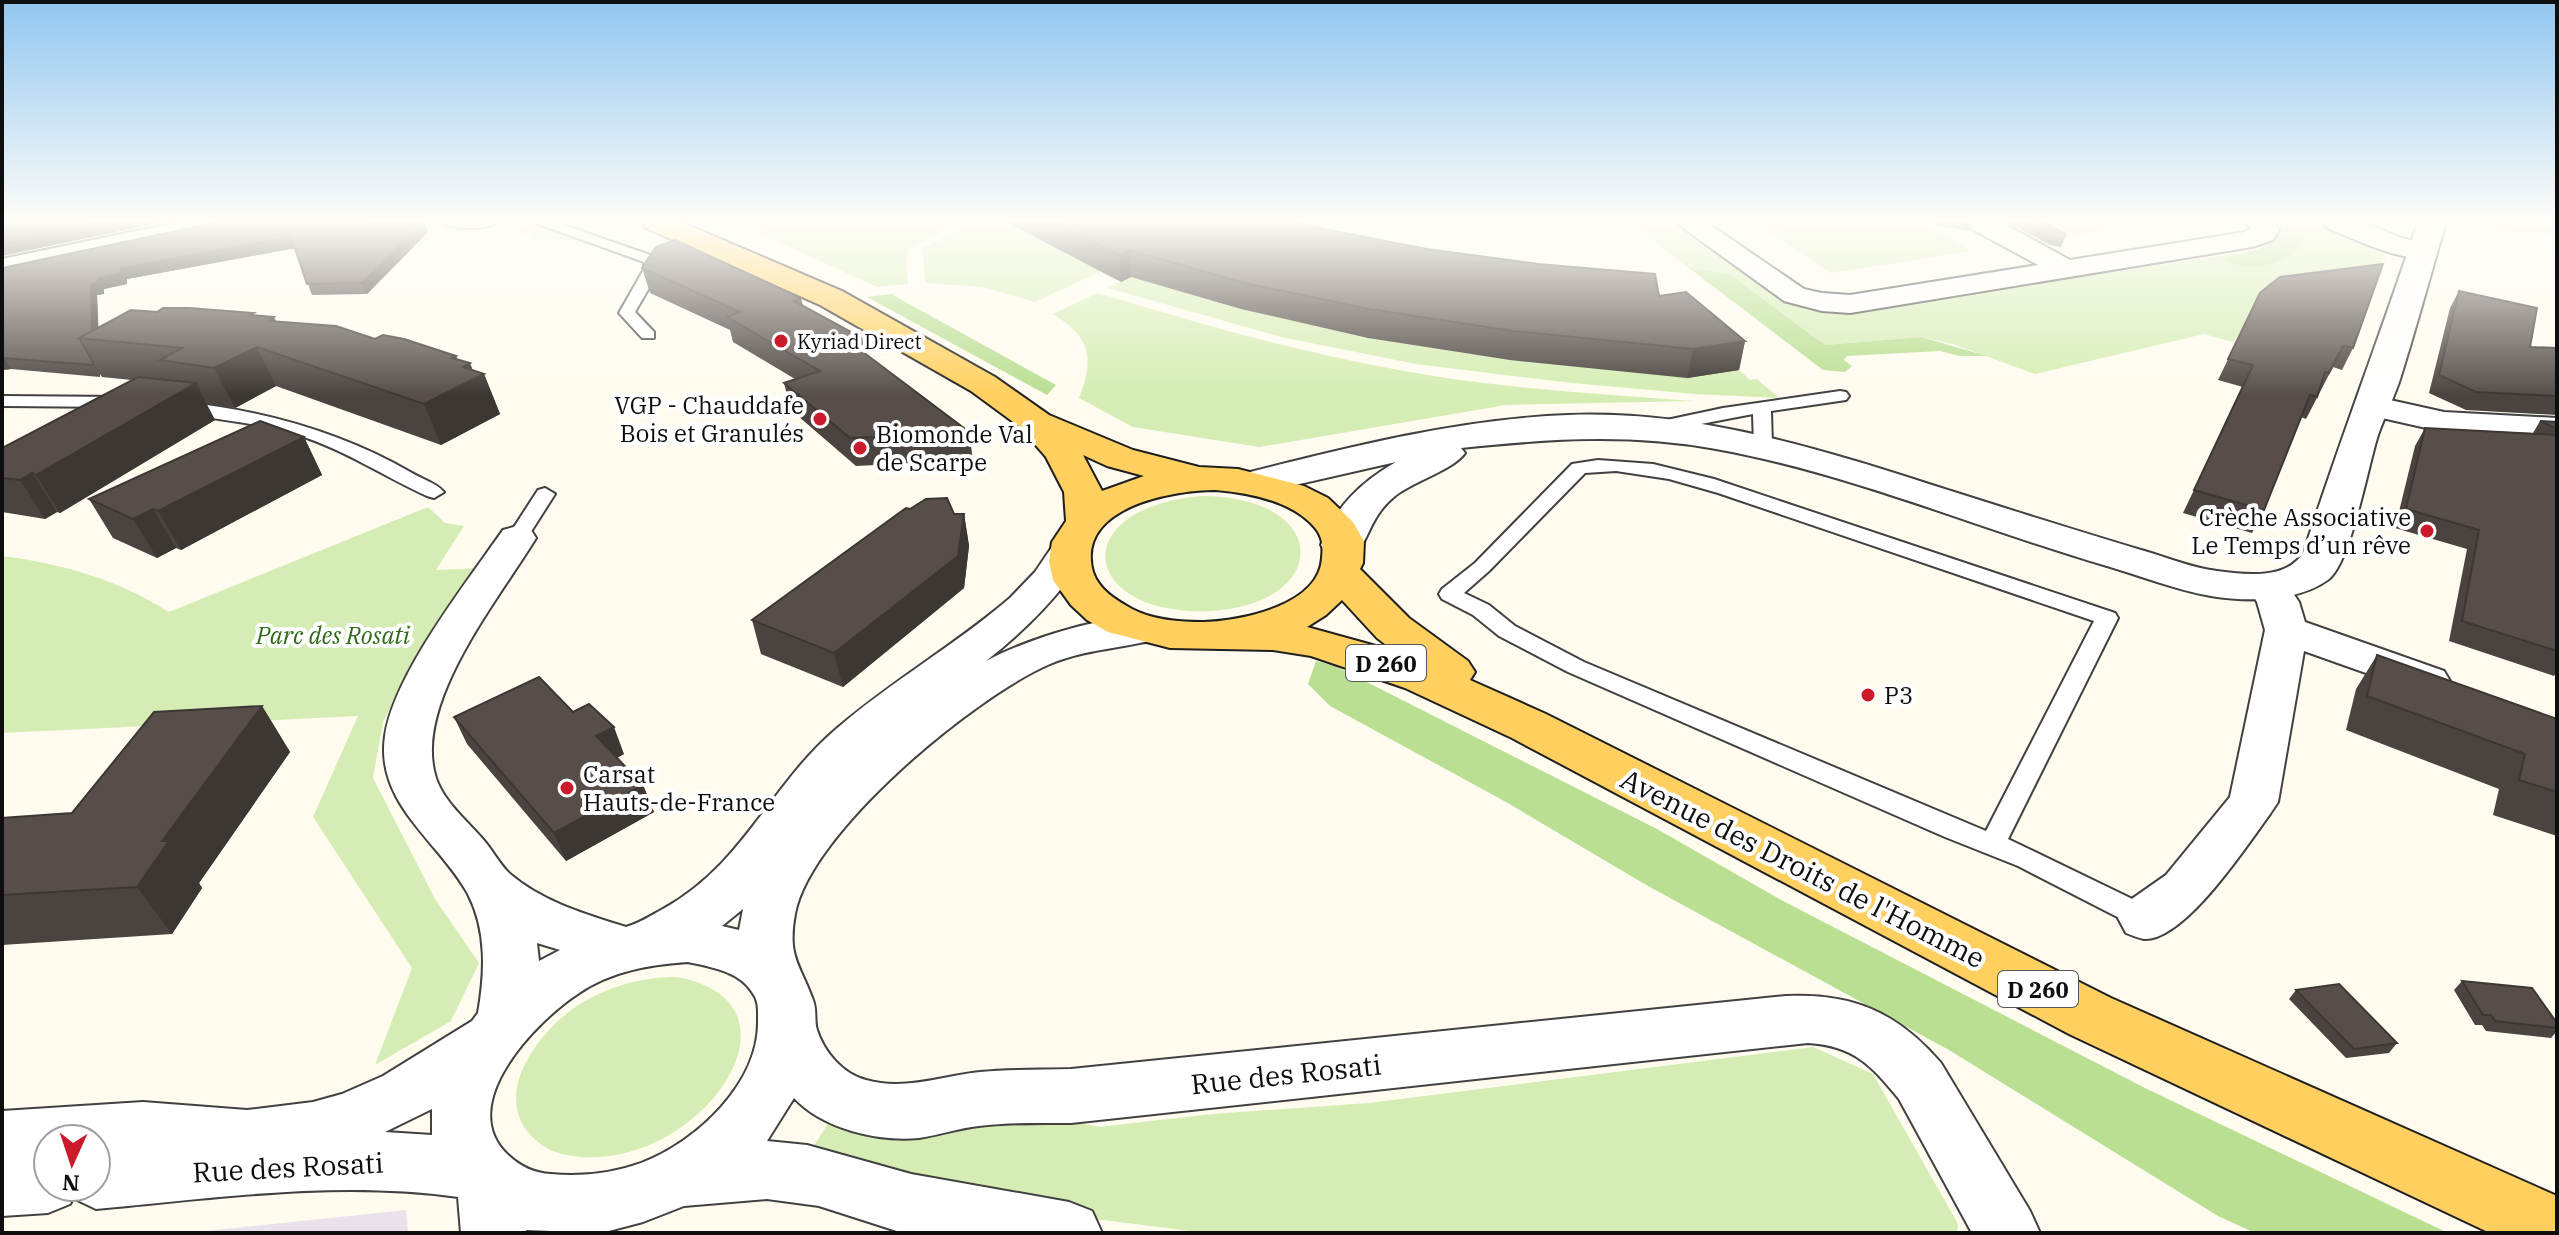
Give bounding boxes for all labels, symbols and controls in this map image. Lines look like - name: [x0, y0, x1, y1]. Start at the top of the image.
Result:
- place label: Kyriad Direct: [797, 328, 922, 355]
- marker: Kyriad Direct: [772, 332, 790, 350]
- place label: VGP - Chauddafe Bois et Granulés: [614, 389, 804, 449]
- marker: VGP - Chauddafe Bois et Granulés: [811, 410, 829, 428]
- place label: Biomonde Val de Scarpe: [876, 418, 1033, 478]
- marker: Biomonde Val de Scarpe: [851, 439, 869, 457]
- place label: Crèche Associative Le Temps d’un rêve: [2191, 501, 2411, 561]
- marker: Crèche Associative Le Temps d’un rêve: [2418, 522, 2436, 540]
- park label: Parc des Rosati: [255, 619, 411, 651]
- road number: D 260: [1346, 645, 1426, 681]
- place label: P3: [1884, 679, 1913, 711]
- marker: P3: [1859, 686, 1877, 704]
- place label: Carsat Hauts-de-France: [583, 758, 775, 818]
- street label: Avenue des Droits de l'Homme: [1615, 760, 1991, 976]
- marker: Carsat Hauts-de-France: [558, 779, 576, 797]
- road number: D 260: [1998, 971, 2078, 1007]
- street label: Rue des Rosati: [1189, 1046, 1383, 1102]
- north arrow: [32, 1123, 112, 1203]
- street label: Rue des Rosati: [192, 1144, 384, 1190]
- text: N: [61, 1169, 80, 1198]

